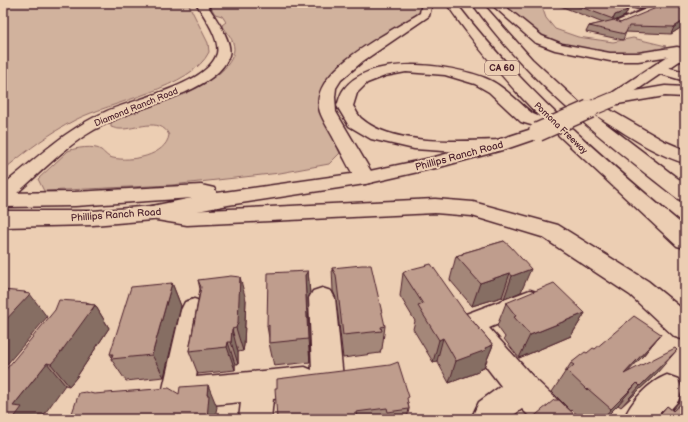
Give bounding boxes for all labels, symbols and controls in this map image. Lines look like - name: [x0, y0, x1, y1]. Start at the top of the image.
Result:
- road number: CA 60: [485, 61, 519, 75]
- street label: Diamond Ranch Road: [93, 86, 180, 129]
- street label: Pomona Freeway: [532, 100, 590, 157]
- street label: Phillips Ranch Road: [414, 138, 505, 173]
- street label: Phillips Ranch Road: [70, 206, 162, 224]

